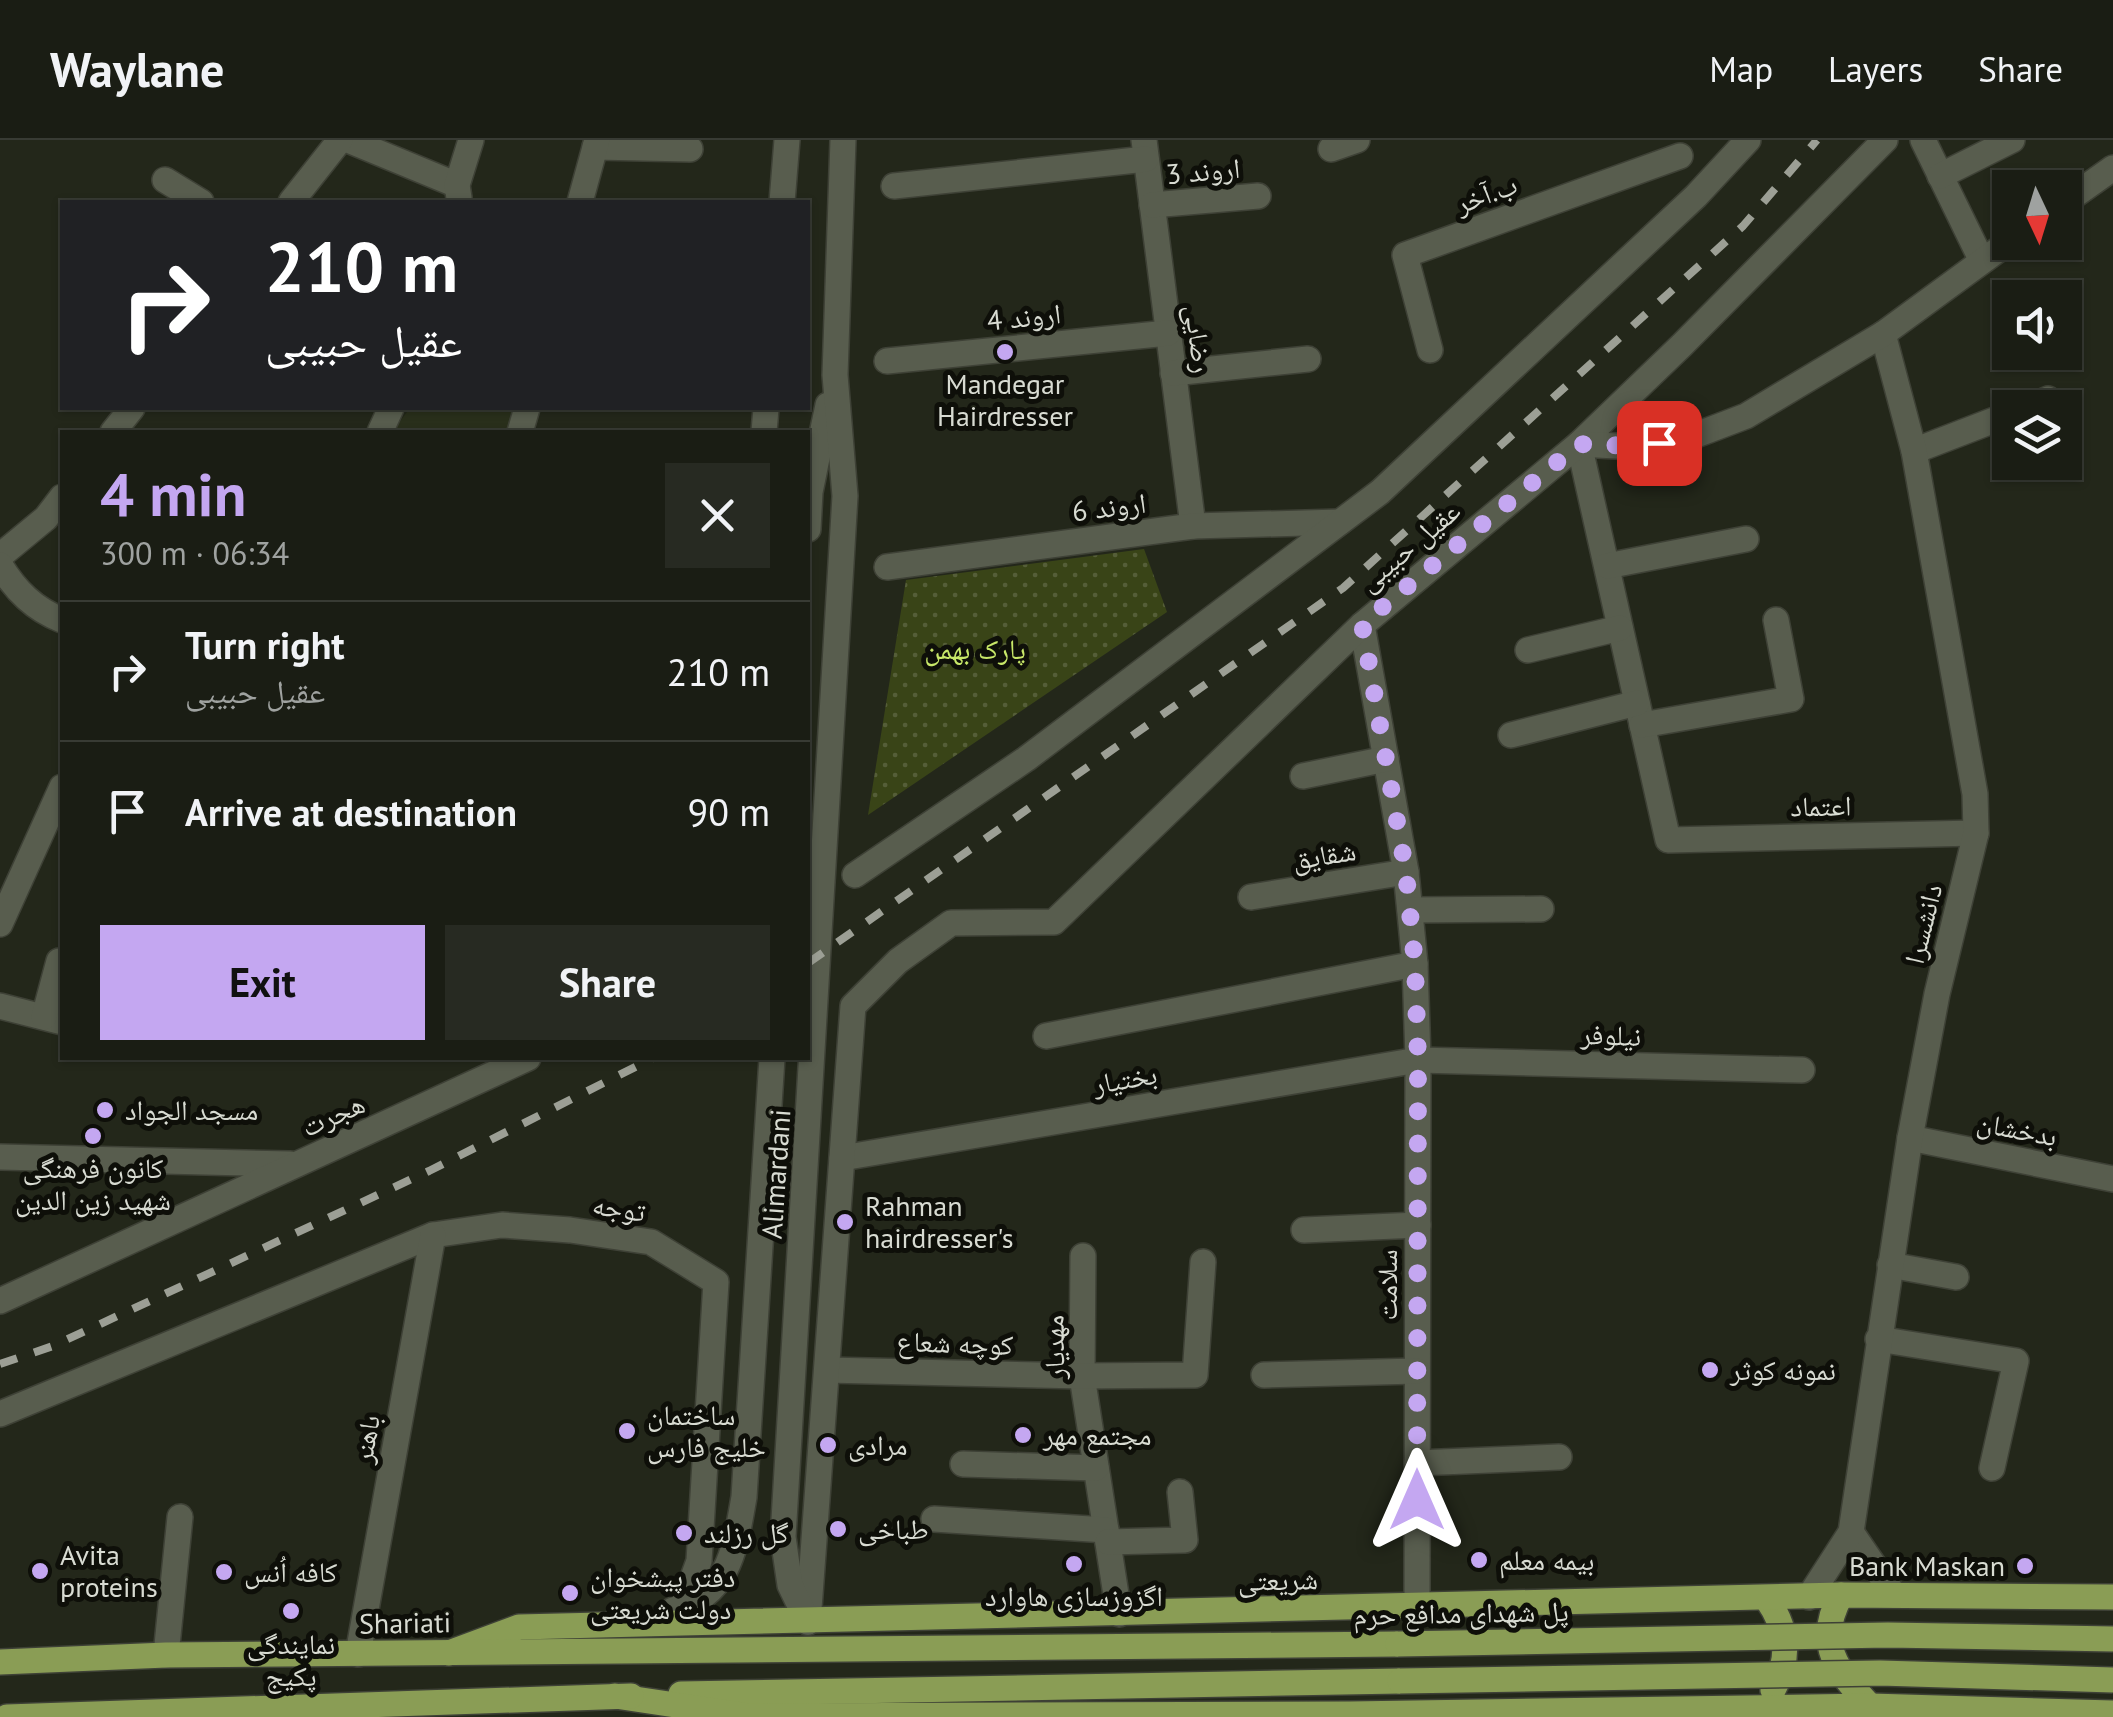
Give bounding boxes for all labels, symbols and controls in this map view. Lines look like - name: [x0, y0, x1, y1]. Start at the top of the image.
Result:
- text: Waylane: [50, 38, 224, 100]
- text: Map: [1709, 46, 1773, 92]
- text: Layers: [1828, 46, 1923, 92]
- text: Share: [1978, 46, 2063, 92]
- street label: اروند 3: [1164, 149, 1242, 192]
- street label: ب.آخر: [1449, 165, 1522, 222]
- north arrow: [1992, 170, 2082, 260]
- map controls: [1992, 170, 2082, 480]
- text: 210 m: [265, 221, 458, 311]
- icon: right: [100, 240, 230, 370]
- button: sound: [1992, 280, 2082, 370]
- street label: اروند 4: [985, 294, 1063, 339]
- street label: رضایی: [1177, 303, 1222, 375]
- text: عقیل حبیبی: [265, 311, 462, 369]
- marker: Mandegar Hairdresser: [994, 341, 1016, 363]
- place label: Mandegar Hairdresser: [937, 365, 1073, 434]
- button: layers: [1992, 390, 2082, 480]
- pin: [1617, 401, 1702, 486]
- icon: arrive: [1632, 416, 1687, 471]
- text: 4 min: [100, 455, 246, 533]
- button: close: [665, 463, 770, 568]
- street label: اروند 6: [1070, 484, 1148, 529]
- street label: عقیل حبیبی: [1350, 492, 1468, 599]
- text: 300 m · 06:34: [100, 532, 289, 574]
- text: Turn right: [185, 620, 345, 669]
- park label: پارک بهمن: [924, 630, 1026, 667]
- icon: right: [100, 644, 155, 699]
- text: 210 m: [667, 647, 770, 696]
- text: عقیل حبیبی: [185, 670, 325, 712]
- icon: arrive: [100, 784, 155, 839]
- street label: اعتماد: [1790, 786, 1852, 825]
- text: Arrive at destination: [185, 787, 517, 836]
- text: 90 m: [688, 787, 770, 836]
- street label: شقایق: [1289, 831, 1358, 878]
- street label: دانشسرا: [1895, 880, 1950, 968]
- button: Exit: [100, 925, 425, 1040]
- button: Share: [445, 925, 770, 1040]
- street label: نیلوفر: [1579, 1015, 1642, 1054]
- street label: بختیار: [1089, 1055, 1160, 1102]
- street label: هجرت: [295, 1084, 370, 1145]
- place label: مسجد الجواد: [125, 1091, 258, 1128]
- marker: مسجد الجواد: [94, 1099, 116, 1121]
- street label: بدخشان: [1974, 1103, 2060, 1154]
- street label: Alimardani: [753, 1108, 798, 1240]
- marker: کانون فرهنگی شهید زین الدین: [82, 1125, 104, 1147]
- place label: کانون فرهنگی شهید زین الدین: [15, 1149, 171, 1218]
- street label: توجه: [590, 1185, 648, 1230]
- place label: Rahman hairdresser's: [865, 1187, 1014, 1256]
- marker: Rahman hairdresser's: [834, 1211, 856, 1233]
- street label: سلامت: [1368, 1249, 1405, 1321]
- street label: مهدیار: [1034, 1315, 1073, 1380]
- street label: کوچه شعاع: [896, 1322, 1014, 1363]
- place label: نمونه کوثر: [1729, 1351, 1836, 1388]
- marker: نمونه کوثر: [1699, 1359, 1721, 1381]
- place label: ساختمان خلیج فارس: [647, 1396, 766, 1465]
- street label: باهنر: [343, 1412, 388, 1467]
- place label: مجتمع مهر: [1042, 1416, 1152, 1453]
- marker: ساختمان خلیج فارس: [616, 1420, 638, 1442]
- marker: مجتمع مهر: [1012, 1424, 1034, 1446]
- place label: مرادی: [848, 1426, 908, 1463]
- marker: مرادی: [817, 1434, 839, 1456]
- position arrow: [1365, 1448, 1469, 1552]
- place label: طباخی: [858, 1510, 929, 1547]
- place label: گل رزلند: [704, 1514, 789, 1551]
- marker: طباخی: [827, 1518, 849, 1540]
- marker: گل رزلند: [673, 1522, 695, 1544]
- place label: Avita proteins: [60, 1536, 158, 1605]
- place label: بیمه معلم: [1499, 1541, 1594, 1579]
- place label: Bank Maskan: [1849, 1547, 2005, 1584]
- marker: بیمه معلم: [1468, 1549, 1490, 1571]
- place label: کافه اُنس: [244, 1553, 338, 1590]
- marker: اگزوزسازی هاوارد: [1063, 1553, 1085, 1575]
- marker: Bank Maskan: [2014, 1555, 2036, 1577]
- place label: دفتر پیشخوان دولت شریعتی: [590, 1558, 735, 1627]
- marker: Avita proteins: [29, 1560, 51, 1582]
- street label: شریعتی: [1238, 1560, 1318, 1599]
- marker: کافه اُنس: [213, 1561, 235, 1583]
- place label: اگزوزسازی هاوارد: [985, 1577, 1163, 1614]
- marker: دفتر پیشخوان دولت شریعتی: [559, 1582, 581, 1604]
- street label: پل شهدای مدافع حرم: [1353, 1592, 1569, 1634]
- marker: نمایندگی پکیج: [280, 1600, 302, 1622]
- street label: Shariati: [359, 1603, 451, 1642]
- place label: نمایندگی پکیج: [247, 1625, 335, 1694]

